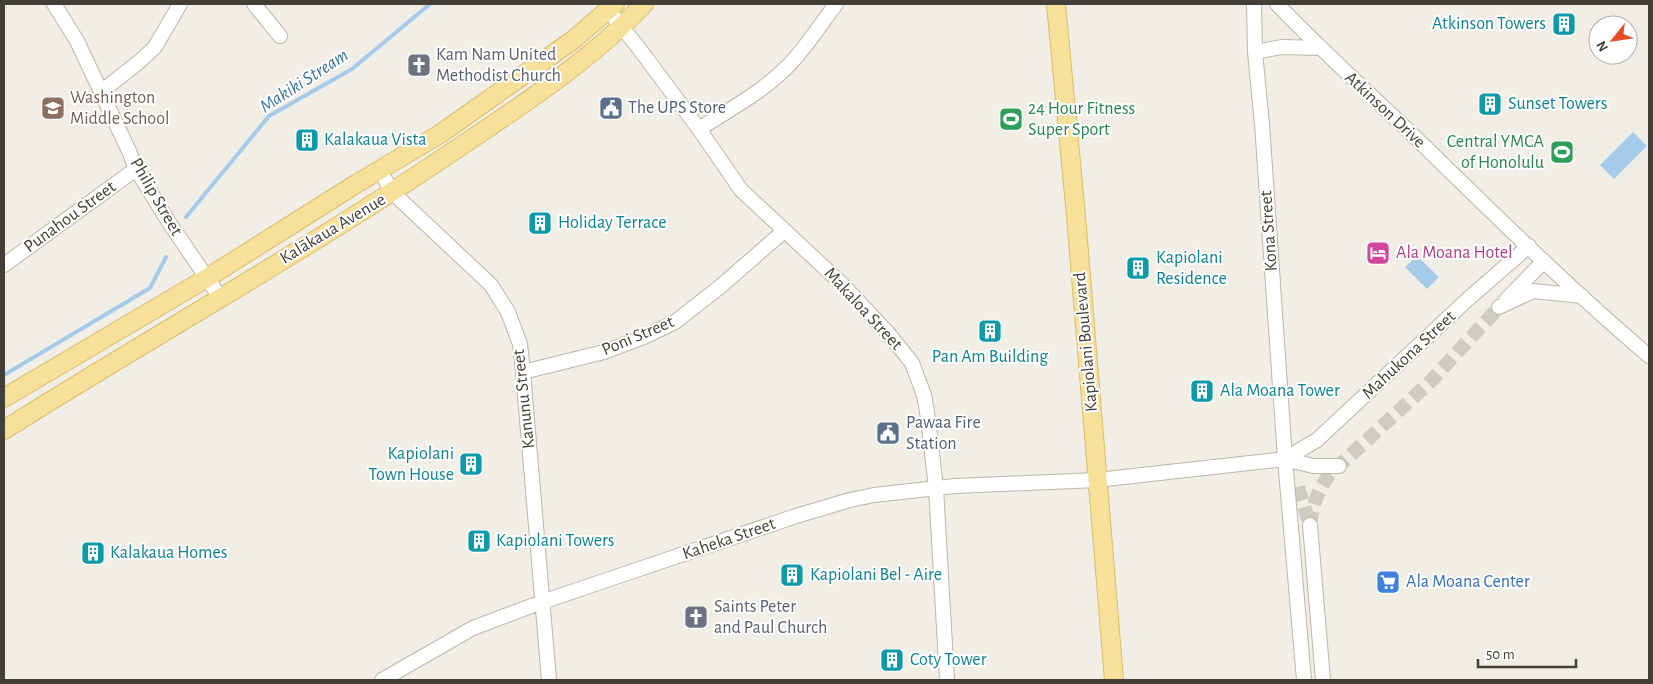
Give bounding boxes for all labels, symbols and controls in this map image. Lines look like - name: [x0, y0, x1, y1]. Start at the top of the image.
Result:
- building icon: Atkinson Towers: [1551, 11, 1577, 37]
- place label: Atkinson Towers: [1432, 15, 1546, 33]
- north arrow: [1588, 15, 1638, 65]
- text: N: [1594, 38, 1611, 54]
- water label: Makiki Stream: [256, 46, 352, 116]
- place label: Kam Nam United Methodist Church: [436, 46, 561, 85]
- church icon: Kam Nam United Methodist Church: [406, 52, 432, 78]
- street label: Atkinson Drive: [1341, 68, 1429, 152]
- place label: Washington Middle School: [70, 89, 169, 128]
- building icon: Sunset Towers: [1477, 91, 1503, 117]
- school or university icon: Washington Middle School: [40, 95, 66, 121]
- public building icon: The UPS Store: [598, 95, 624, 121]
- place label: Sunset Towers: [1508, 95, 1607, 113]
- place label: The UPS Store: [628, 99, 726, 117]
- place label: 24 Hour Fitness Super Sport: [1028, 100, 1135, 139]
- sports icon: 24 Hour Fitness Super Sport: [998, 106, 1024, 132]
- building icon: Kalakaua Vista: [294, 127, 320, 153]
- place label: Kalakaua Vista: [324, 131, 427, 149]
- place label: Central YMCA of Honolulu: [1447, 133, 1545, 172]
- sports icon: Central YMCA of Honolulu: [1549, 139, 1575, 165]
- street label: Philip Street: [127, 155, 186, 239]
- street label: Punahou Street: [21, 178, 119, 256]
- street label: Kalākaua Avenue: [277, 190, 389, 268]
- street label: Kona Street: [1257, 190, 1281, 272]
- building icon: Holiday Terrace: [527, 210, 553, 236]
- place label: Holiday Terrace: [558, 214, 667, 232]
- hotel icon: Ala Moana Hotel: [1365, 240, 1391, 266]
- place label: Ala Moana Hotel: [1396, 244, 1513, 262]
- place label: Kapiolani Residence: [1156, 249, 1227, 288]
- building icon: Kapiolani Residence: [1125, 255, 1151, 281]
- street label: Makaloa Street: [820, 264, 906, 354]
- street label: Kapiolani Boulevard: [1071, 271, 1101, 413]
- street label: Mahukona Street: [1359, 307, 1459, 403]
- street label: Poni Street: [599, 313, 677, 359]
- building icon: Pan Am Building: [977, 318, 1003, 344]
- street label: Kanunu Street: [510, 348, 538, 450]
- place label: Pan Am Building: [932, 348, 1048, 366]
- building icon: Ala Moana Tower: [1189, 378, 1215, 404]
- place label: Ala Moana Tower: [1220, 382, 1340, 400]
- place label: Pawaa Fire Station: [906, 414, 981, 453]
- public building icon: Pawaa Fire Station: [875, 420, 901, 446]
- place label: Kapiolani Town House: [368, 445, 454, 484]
- building icon: Kapiolani Town House: [458, 451, 484, 477]
- street label: Kaheka Street: [680, 515, 778, 563]
- building icon: Kapiolani Towers: [466, 528, 492, 554]
- place label: Kapiolani Towers: [496, 532, 614, 550]
- building icon: Kalakaua Homes: [80, 540, 106, 566]
- place label: Kalakaua Homes: [110, 544, 227, 562]
- building icon: Kapiolani Bel - Aire: [779, 562, 805, 588]
- place label: Kapiolani Bel - Aire: [810, 566, 942, 584]
- supermarket icon: Ala Moana Center: [1375, 569, 1401, 595]
- place label: Ala Moana Center: [1406, 573, 1530, 591]
- place label: Saints Peter and Paul Church: [714, 598, 827, 637]
- church icon: Saints Peter and Paul Church: [683, 604, 709, 630]
- scale bar: [1478, 636, 1576, 668]
- building icon: Coty Tower: [879, 647, 905, 673]
- text: 50 m: [1486, 647, 1515, 662]
- place label: Coty Tower: [910, 651, 987, 669]

